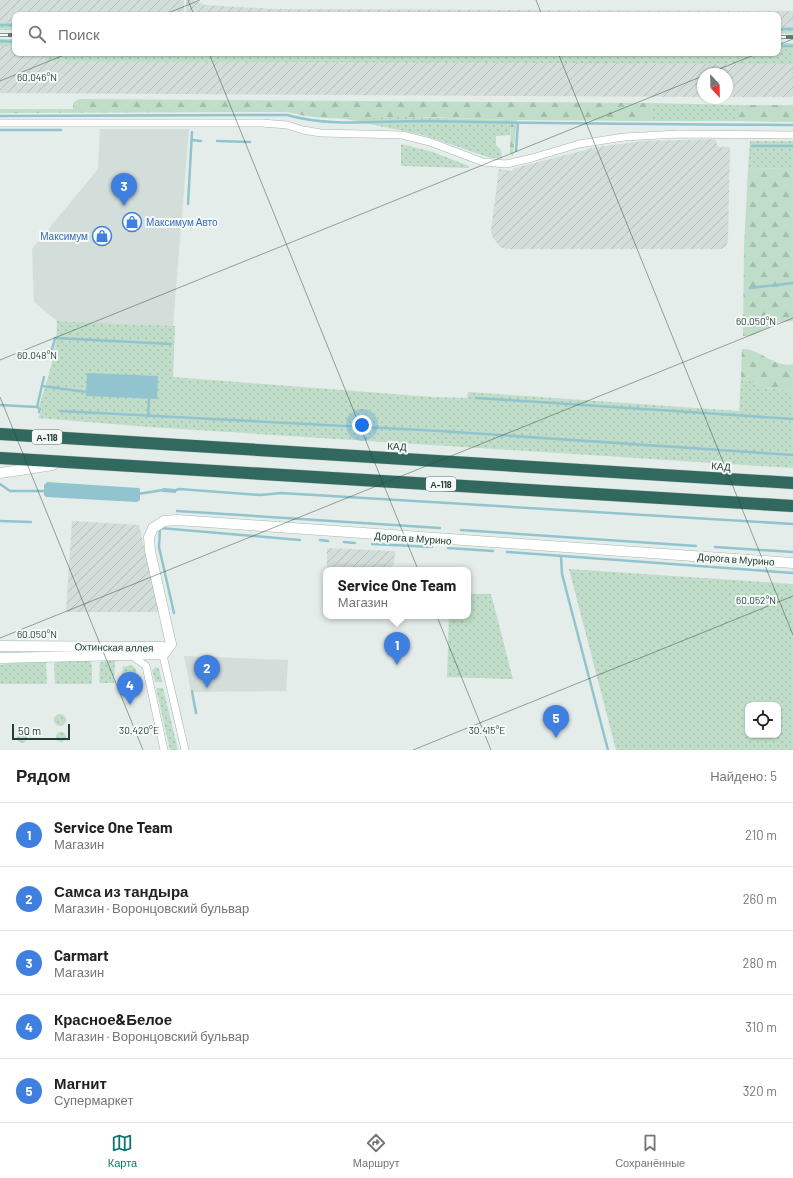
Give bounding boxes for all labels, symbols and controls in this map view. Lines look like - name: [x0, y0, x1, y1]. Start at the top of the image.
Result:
- search box: [12, 12, 781, 56]
- icon: search: [26, 23, 48, 45]
- text: Поиск: [58, 25, 100, 43]
- north arrow: [697, 68, 733, 104]
- text: 60.046°N: [17, 71, 57, 83]
- pin: 3: [111, 173, 137, 206]
- shop icon: Максимум Авто: [121, 211, 143, 233]
- place label: Максимум Авто: [146, 216, 218, 228]
- shop icon: Максимум: [91, 225, 113, 247]
- place label: Максимум: [40, 230, 88, 242]
- text: 60.050°N: [736, 315, 776, 327]
- text: 60.048°N: [17, 349, 57, 361]
- your location: [352, 415, 372, 435]
- road number: А-118: [32, 430, 62, 444]
- street label: КАД: [387, 439, 407, 453]
- street label: КАД: [711, 459, 731, 473]
- road number: А-118: [426, 477, 456, 491]
- street label: Дорога в Мурино: [374, 529, 452, 547]
- street label: Дорога в Мурино: [697, 550, 775, 568]
- popup: [323, 567, 471, 619]
- text: Service One Team: [338, 576, 456, 594]
- text: Магазин: [338, 594, 388, 610]
- text: 60.052°N: [736, 594, 776, 606]
- text: 60.050°N: [17, 628, 57, 640]
- pin: 1: [384, 632, 410, 665]
- street label: Охтинская аллея: [74, 640, 154, 654]
- pin: 2: [194, 655, 220, 688]
- pin: 4: [117, 672, 143, 705]
- map controls: [745, 702, 781, 738]
- button: locate: [745, 702, 781, 738]
- pin: 5: [543, 705, 569, 738]
- scale bar: [12, 722, 70, 741]
- text: 50 m: [18, 724, 41, 737]
- text: 30.420°E: [119, 724, 159, 736]
- text: 30.415°E: [469, 724, 505, 736]
- text: Рядом: [16, 765, 71, 785]
- text: Найдено: 5: [710, 768, 777, 784]
- text: Service One Team: [54, 818, 173, 836]
- text: 1: [27, 827, 31, 843]
- text: 210 m: [745, 827, 777, 843]
- text: Магазин: [54, 836, 104, 852]
- text: Самса из тандыра: [54, 882, 188, 900]
- text: 2: [25, 891, 33, 907]
- text: 260 m: [743, 891, 777, 907]
- text: Магазин · Воронцовский бульвар: [54, 900, 249, 916]
- text: Carmart: [54, 946, 109, 964]
- text: 3: [25, 955, 33, 971]
- text: 280 m: [743, 955, 777, 971]
- text: Магазин: [54, 964, 104, 980]
- text: Красное&Белое: [54, 1010, 172, 1028]
- text: 4: [25, 1019, 33, 1035]
- text: 310 m: [745, 1019, 777, 1035]
- text: Магазин · Воронцовский бульвар: [54, 1028, 249, 1044]
- text: Магнит: [54, 1074, 107, 1092]
- text: 5: [25, 1083, 33, 1099]
- text: 320 m: [743, 1083, 777, 1099]
- text: Супермаркет: [54, 1092, 133, 1108]
- tab: Карта: [108, 1132, 137, 1169]
- tab: Маршрут: [353, 1132, 400, 1169]
- tab: Сохранённые: [615, 1132, 685, 1169]

